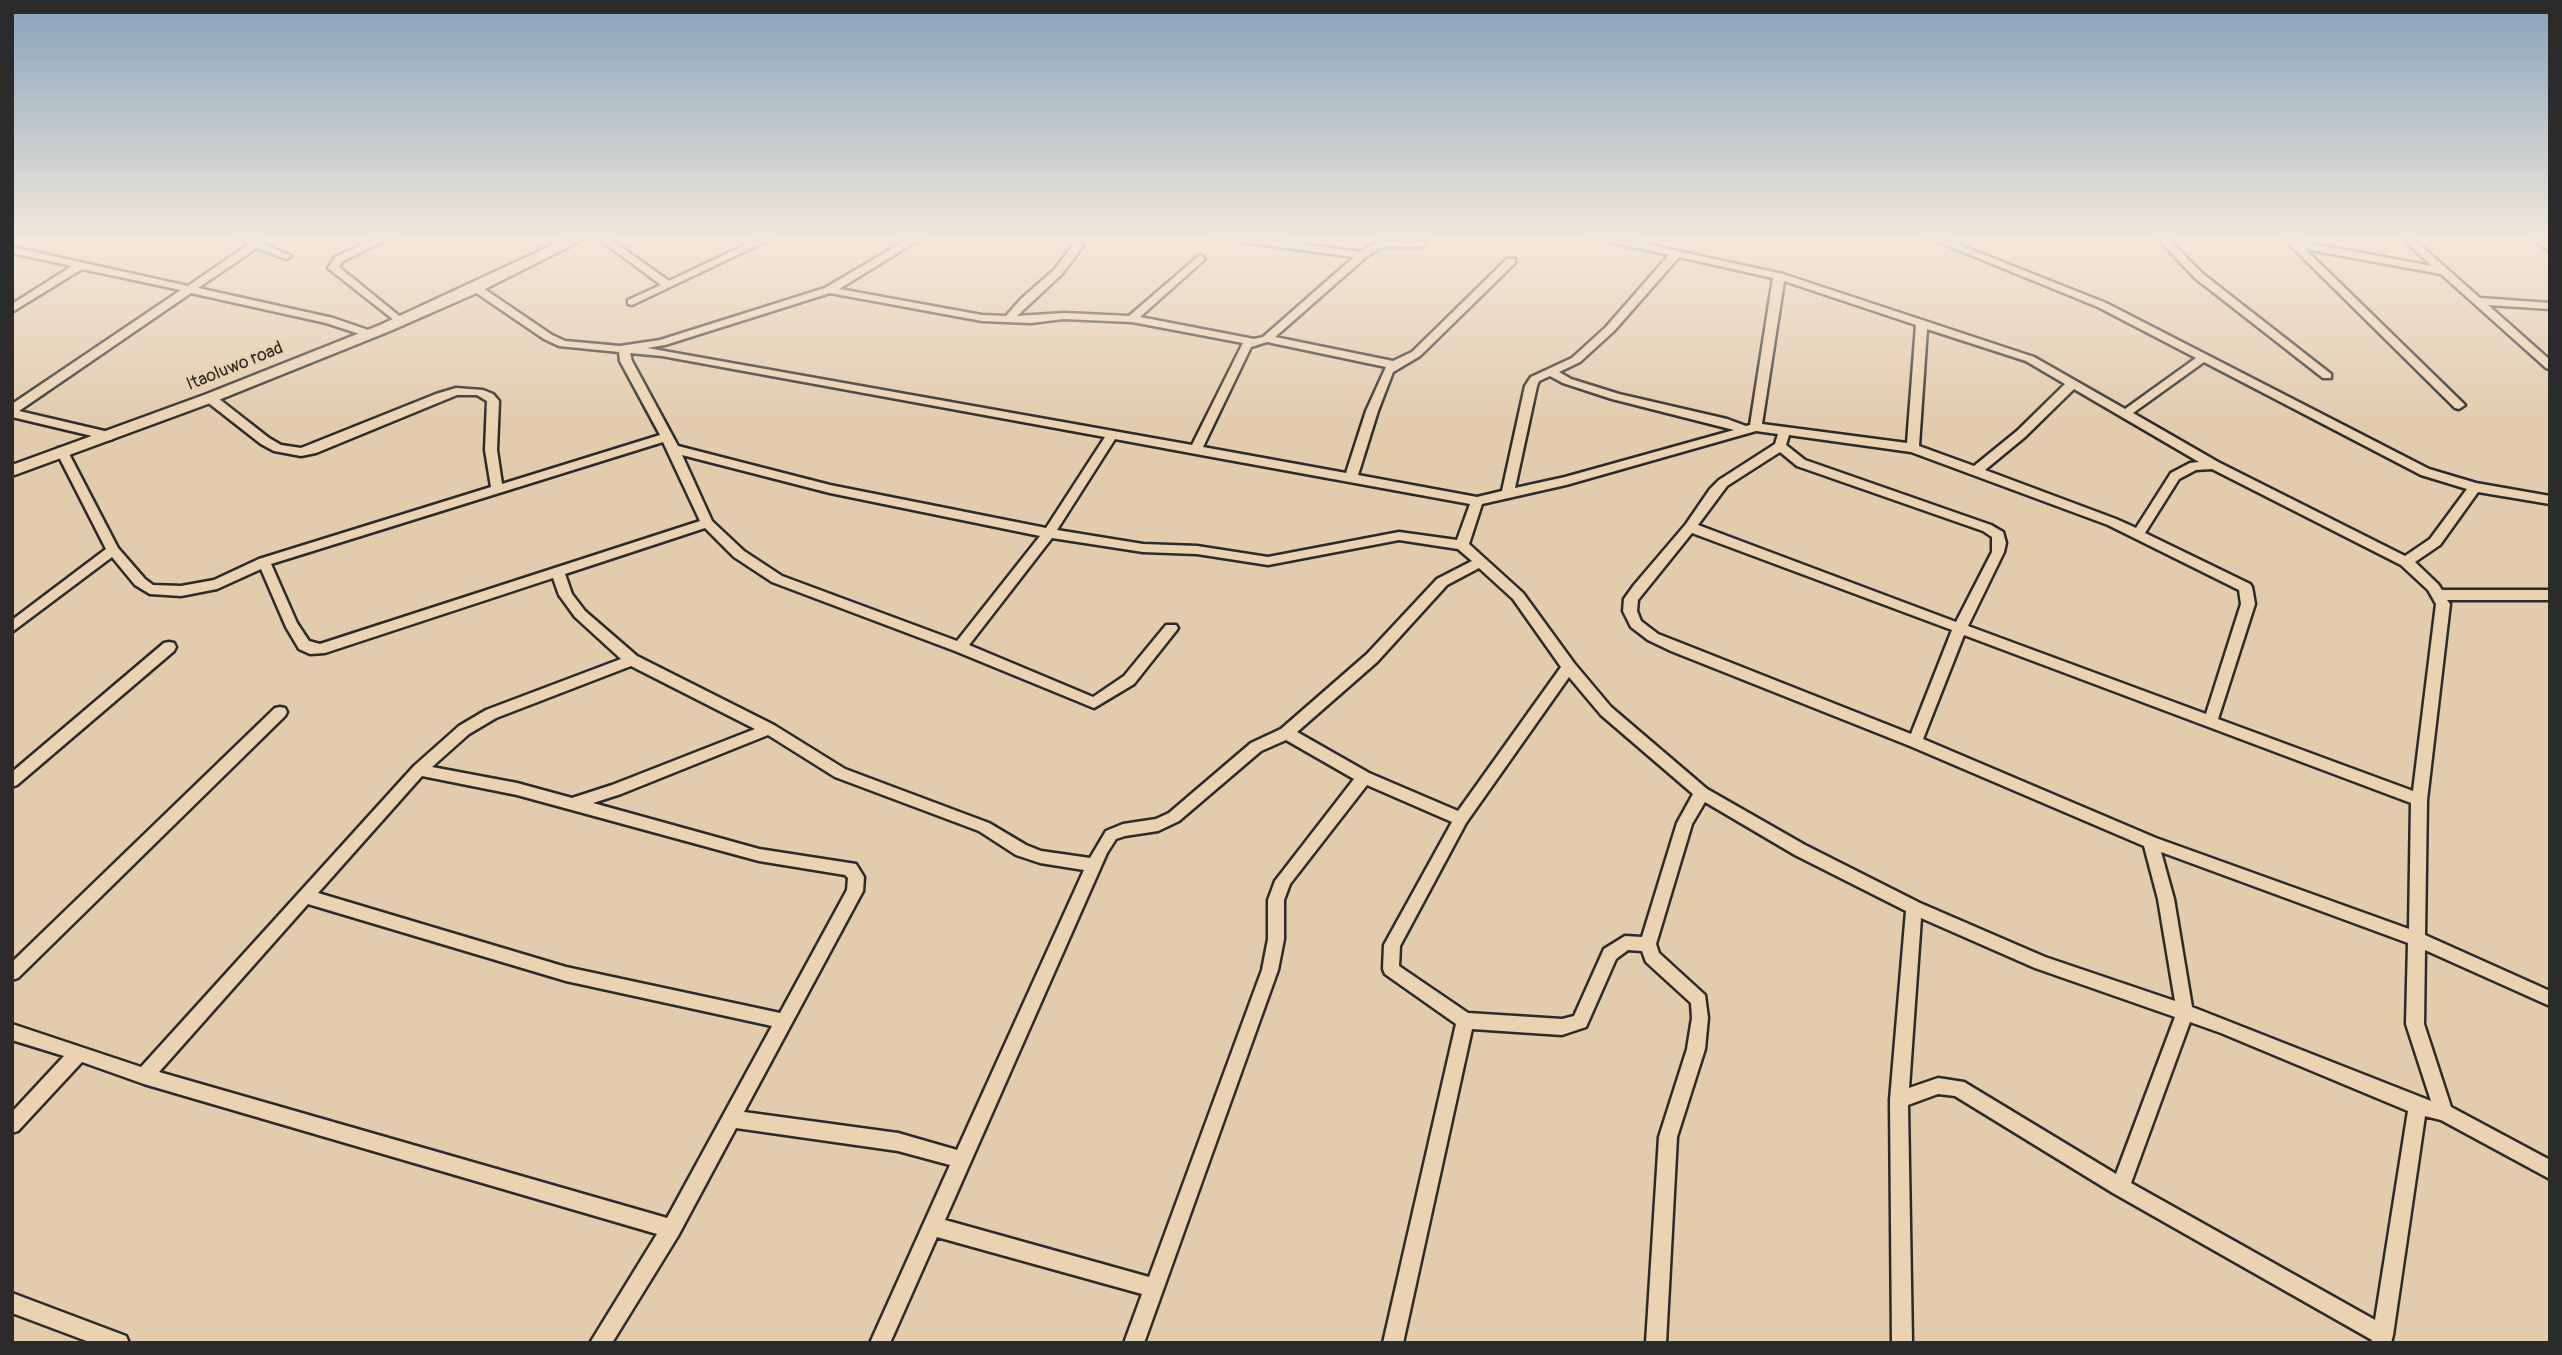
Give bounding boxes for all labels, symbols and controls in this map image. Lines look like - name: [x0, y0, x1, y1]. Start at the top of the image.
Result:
- street label: Itaoluwo road: [184, 338, 286, 396]

